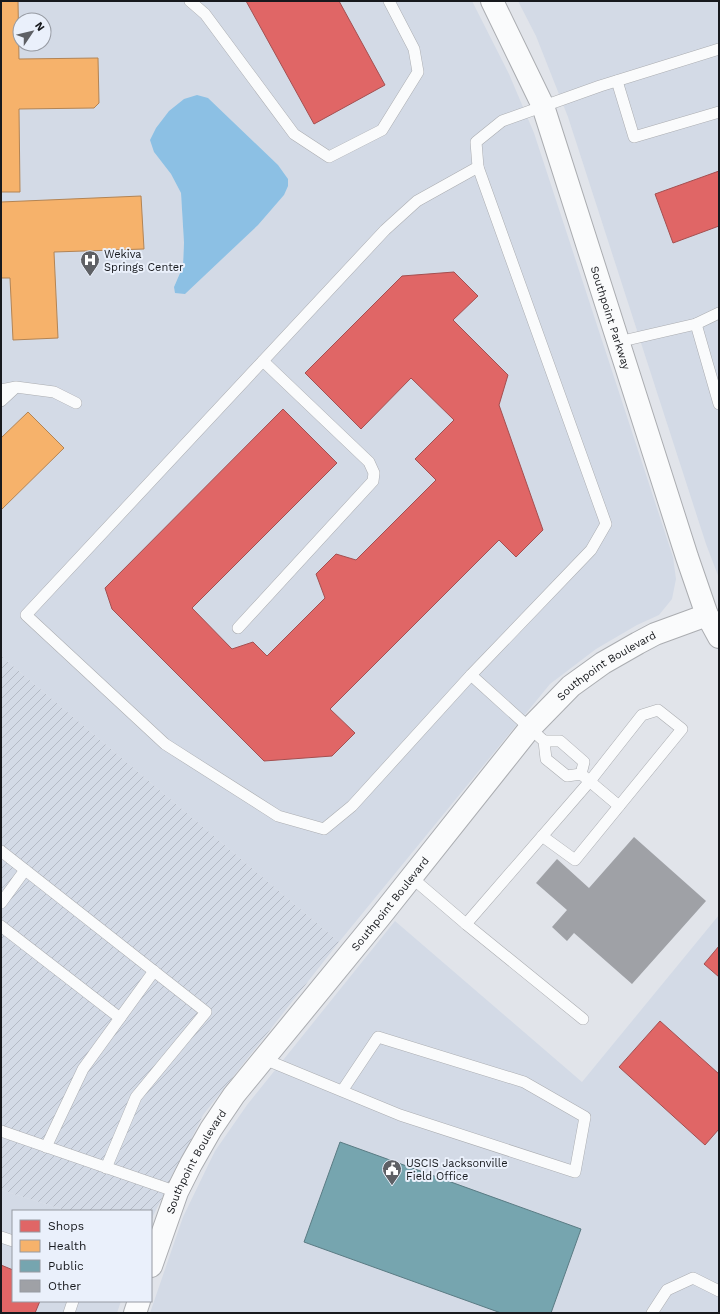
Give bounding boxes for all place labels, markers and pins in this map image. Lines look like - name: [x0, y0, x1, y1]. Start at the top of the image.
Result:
- place label: Wekiva Springs Center: [104, 248, 184, 274]
- hospital icon: Wekiva Springs Center: [79, 249, 101, 277]
- place label: USCIS Jacksonville Field Office: [406, 1157, 508, 1183]
- public building icon: USCIS Jacksonville Field Office: [381, 1158, 403, 1186]

